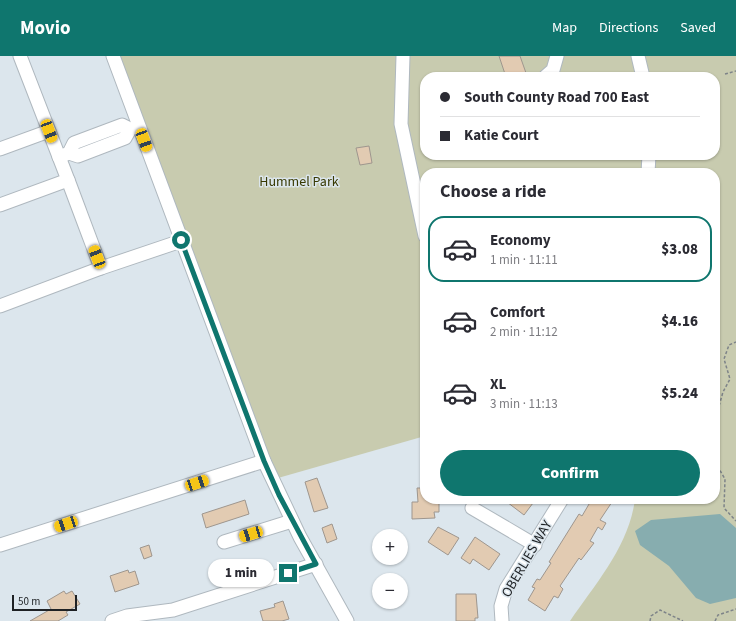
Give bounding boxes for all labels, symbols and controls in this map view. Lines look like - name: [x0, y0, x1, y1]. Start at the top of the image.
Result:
- text: Movio: [20, 15, 71, 42]
- text: Map: [552, 18, 577, 38]
- text: Directions: [599, 18, 658, 38]
- text: Saved: [680, 18, 716, 38]
- text: South County Road 700 East: [464, 87, 649, 108]
- car: [39, 118, 59, 144]
- text: Katie Court: [464, 125, 539, 146]
- car: [134, 127, 154, 153]
- park label: Hummel Park: [259, 172, 339, 192]
- text: Choose a ride: [440, 179, 546, 204]
- text: Economy: [490, 230, 551, 251]
- route start: [172, 231, 190, 249]
- icon: car: [442, 231, 478, 267]
- text: $3.08: [661, 239, 698, 260]
- car: [87, 244, 107, 270]
- text: 1 min · 11:11: [490, 251, 558, 269]
- text: Comfort: [490, 302, 545, 323]
- icon: car: [442, 303, 478, 339]
- text: $4.16: [661, 311, 698, 332]
- text: 2 min · 11:12: [490, 323, 558, 341]
- text: XL: [490, 374, 506, 395]
- icon: car: [442, 375, 478, 411]
- text: $5.24: [661, 383, 698, 404]
- text: 3 min · 11:13: [490, 395, 558, 413]
- button: Confirm: [440, 450, 700, 496]
- car: [184, 474, 210, 492]
- car: [53, 515, 79, 533]
- street label: OBERLIES WAY: [497, 516, 557, 601]
- car: [238, 525, 264, 543]
- map controls: [372, 529, 408, 609]
- button: +: [372, 529, 408, 565]
- callout: 1 min: [208, 559, 274, 587]
- text: 1 min: [225, 564, 257, 582]
- route end: [279, 564, 297, 582]
- button: −: [372, 573, 408, 609]
- scale bar: [12, 593, 77, 612]
- text: 50 m: [18, 594, 40, 609]

